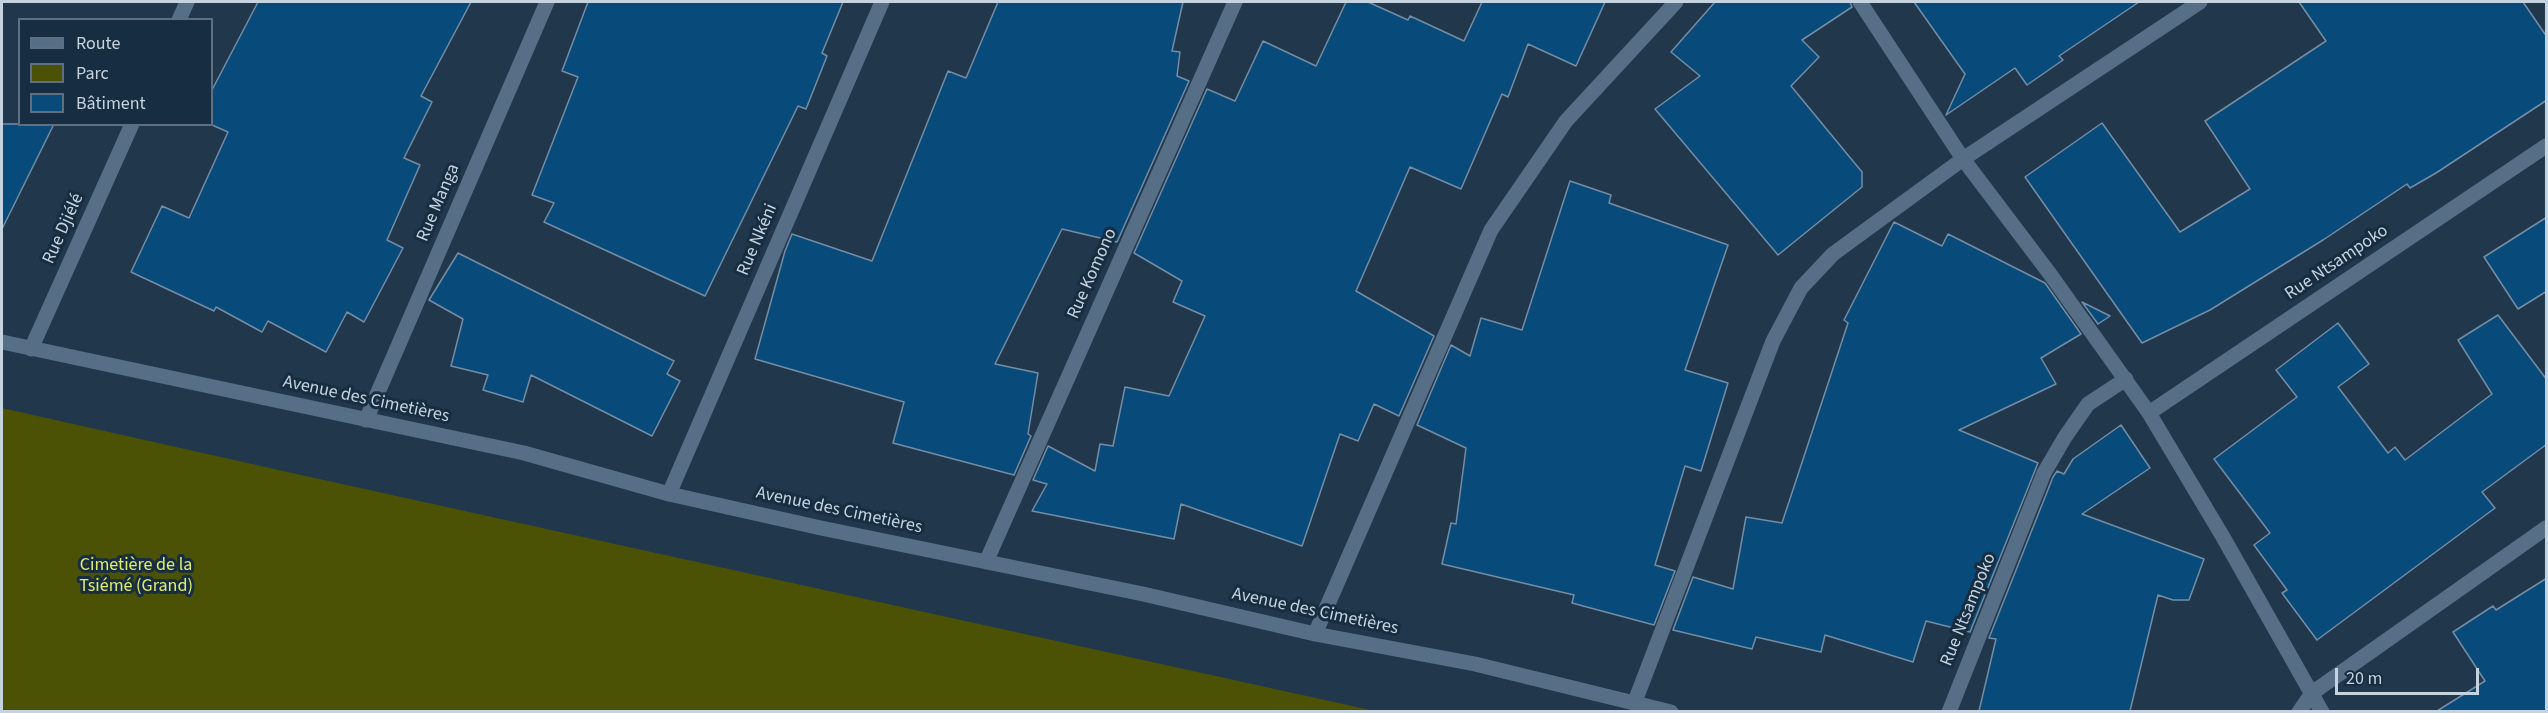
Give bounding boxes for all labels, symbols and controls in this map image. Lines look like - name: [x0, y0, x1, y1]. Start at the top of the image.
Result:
- legend: [18, 18, 213, 126]
- text: Route: [76, 31, 120, 56]
- text: Parc: [76, 61, 109, 86]
- text: Bâtiment: [76, 91, 146, 116]
- street label: Rue Manga: [413, 161, 465, 245]
- street label: Rue Djiélé: [39, 190, 89, 268]
- street label: Rue Nkéni: [733, 201, 783, 279]
- street label: Rue Ntsampoko: [2281, 221, 2393, 305]
- street label: Rue Komono: [1063, 225, 1123, 323]
- street label: Avenue des Cimetières: [281, 372, 451, 428]
- street label: Avenue des Cimetières: [754, 483, 924, 539]
- street label: Rue Ntsampoko: [1937, 550, 2001, 670]
- park label: Cimetière de la Tsiémé (Grand): [79, 555, 193, 598]
- street label: Avenue des Cimetières: [1230, 584, 1400, 640]
- scale bar: [2338, 656, 2482, 694]
- text: 20 m: [2346, 666, 2382, 691]

